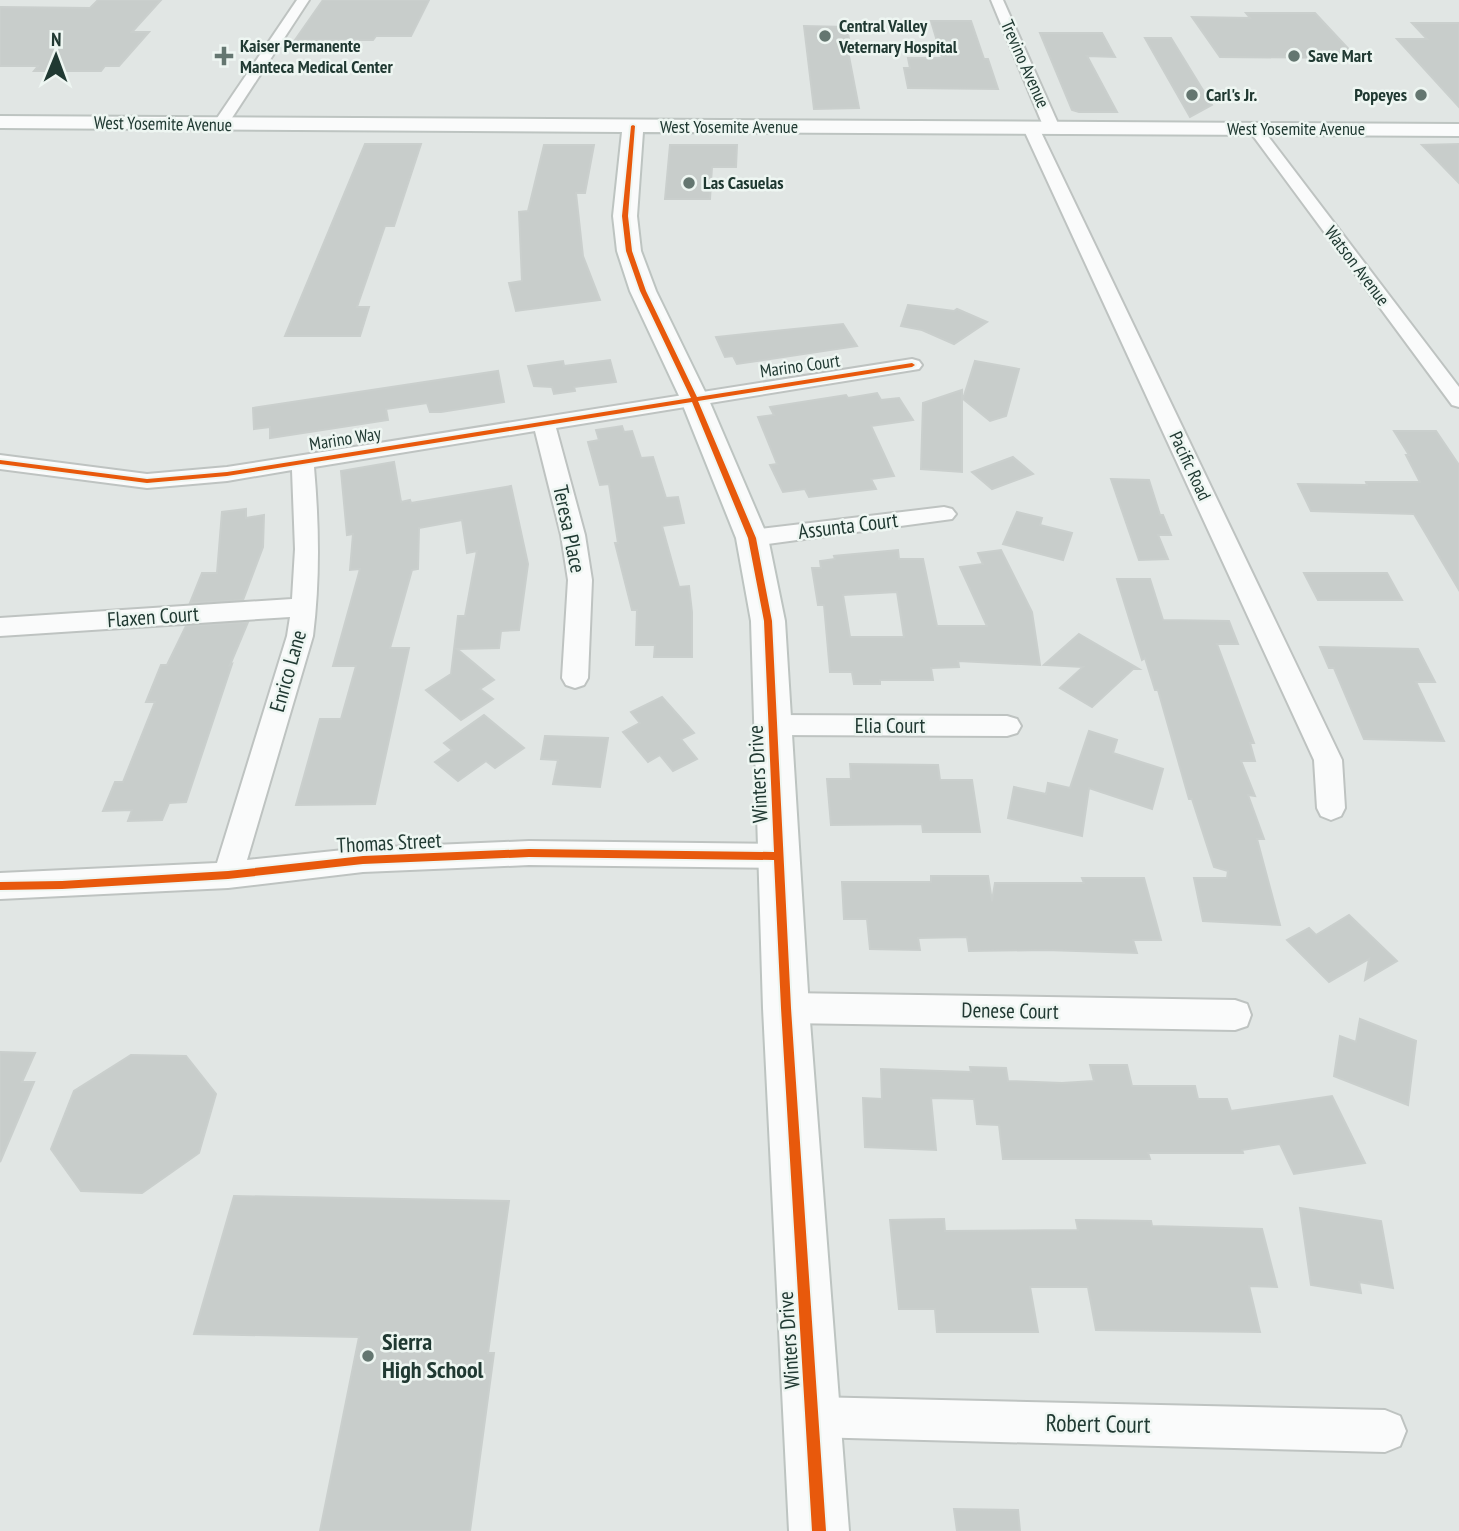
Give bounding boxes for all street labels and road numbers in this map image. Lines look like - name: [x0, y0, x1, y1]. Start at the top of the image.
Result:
- street label: Trevino Avenue: [996, 16, 1055, 111]
- street label: West Yosemite Avenue: [94, 111, 232, 136]
- street label: West Yosemite Avenue: [660, 115, 798, 138]
- street label: West Yosemite Avenue: [1227, 117, 1365, 140]
- street label: Watson Avenue: [1320, 221, 1395, 310]
- street label: Marino Court: [758, 348, 842, 383]
- street label: Marino Way: [307, 421, 383, 456]
- street label: Pacific Road: [1164, 428, 1216, 504]
- street label: Teresa Place: [547, 483, 592, 575]
- street label: Assunta Court: [796, 506, 900, 545]
- street label: Flaxen Court: [106, 600, 200, 633]
- street label: Enrico Lane: [263, 627, 312, 715]
- street label: Elia Court: [855, 712, 926, 739]
- street label: Winters Drive: [741, 725, 774, 823]
- street label: Thomas Street: [336, 826, 442, 859]
- street label: Denese Court: [961, 996, 1059, 1025]
- street label: Winters Drive: [772, 1290, 805, 1390]
- street label: Robert Court: [1045, 1407, 1151, 1440]

